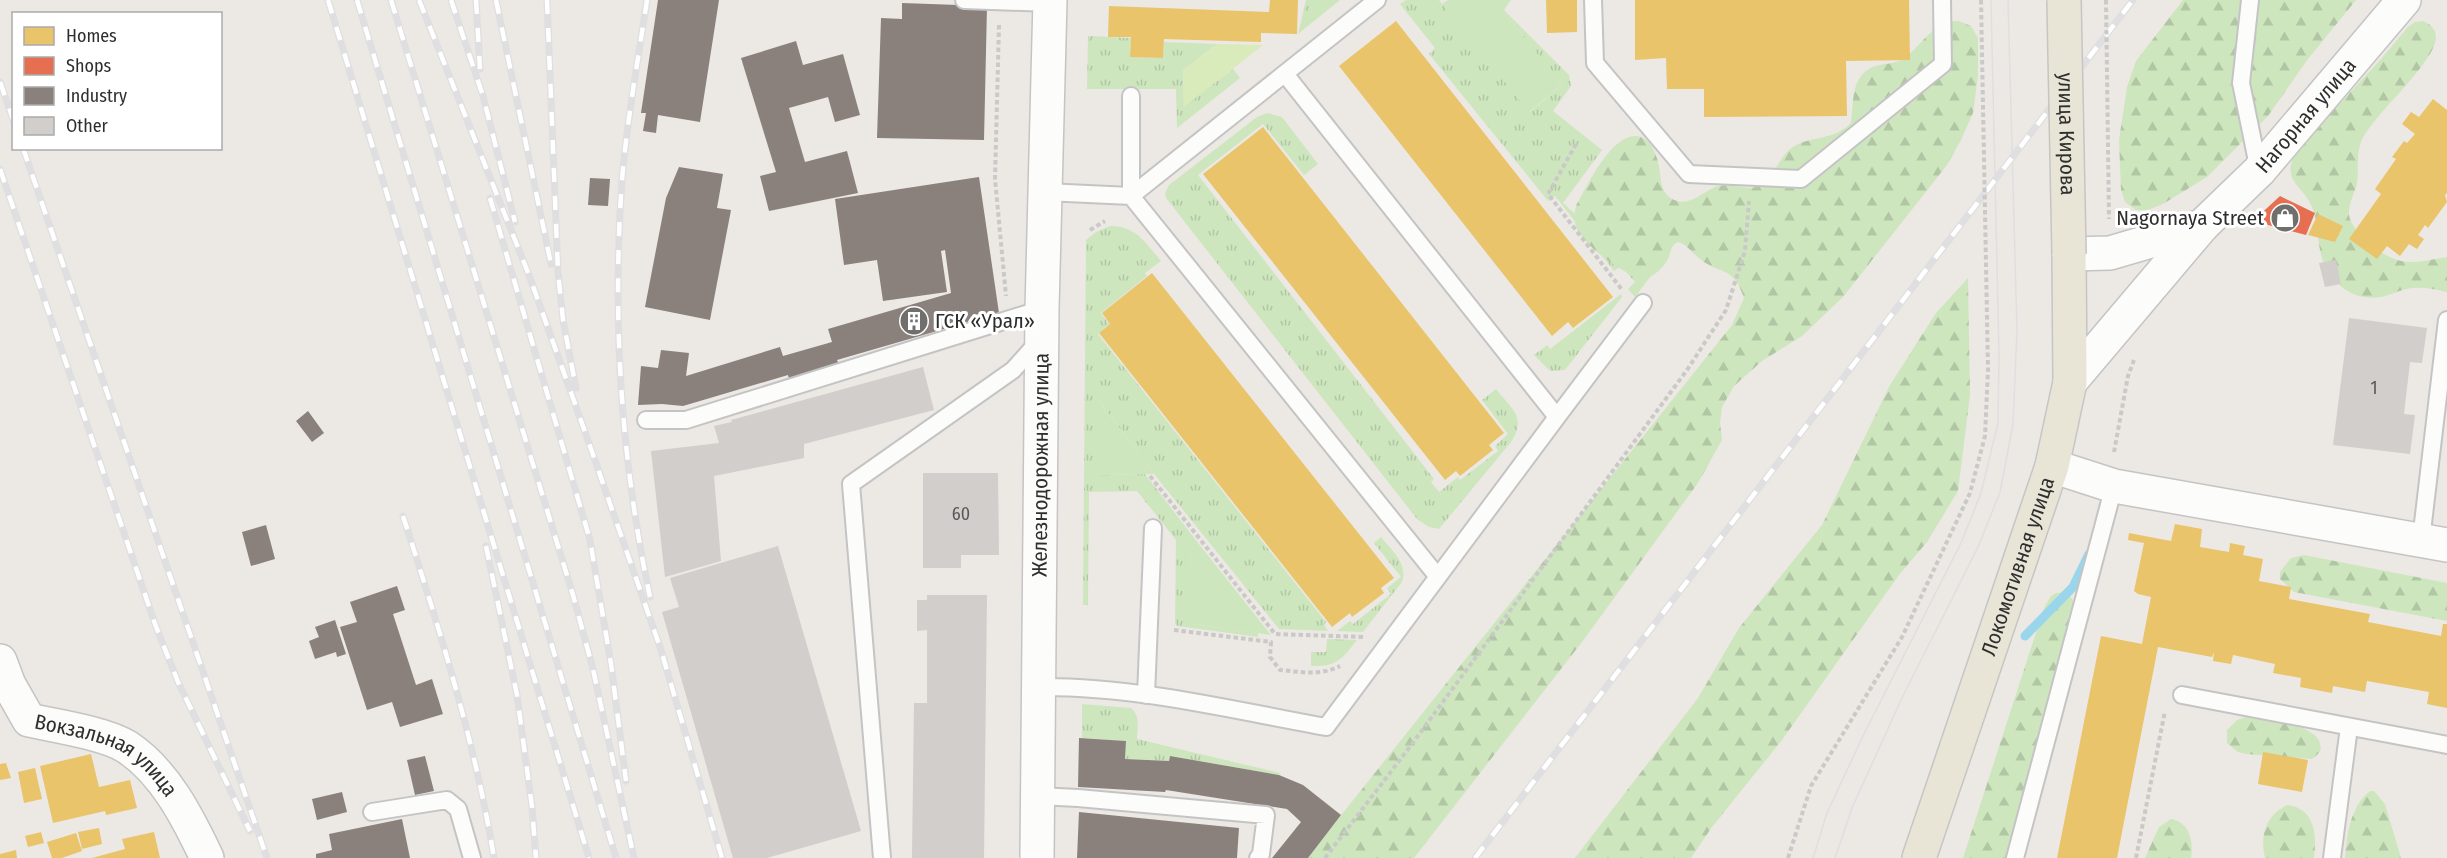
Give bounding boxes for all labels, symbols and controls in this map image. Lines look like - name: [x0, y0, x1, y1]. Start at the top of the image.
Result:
- legend: [12, 12, 222, 150]
- text: Homes: [66, 25, 117, 47]
- street label: Нагорная улица: [2250, 53, 2362, 178]
- text: Shops: [66, 55, 111, 77]
- street label: улица Кирова: [2052, 72, 2081, 196]
- text: Industry: [66, 85, 127, 107]
- text: Other: [66, 115, 109, 137]
- shop icon: Nagornaya Street: [2269, 202, 2301, 234]
- place label: Nagornaya Street: [2116, 205, 2264, 231]
- building icon: ГСК «Урал»: [898, 305, 930, 337]
- place label: ГСК «Урал»: [935, 308, 1035, 334]
- street label: Железнодорожная улица: [1027, 353, 1055, 577]
- house number: 1: [2370, 377, 2378, 399]
- street label: Локомотивная улица: [1976, 473, 2060, 659]
- house number: 60: [952, 503, 970, 525]
- street label: Вокзальная улица: [32, 709, 183, 802]

